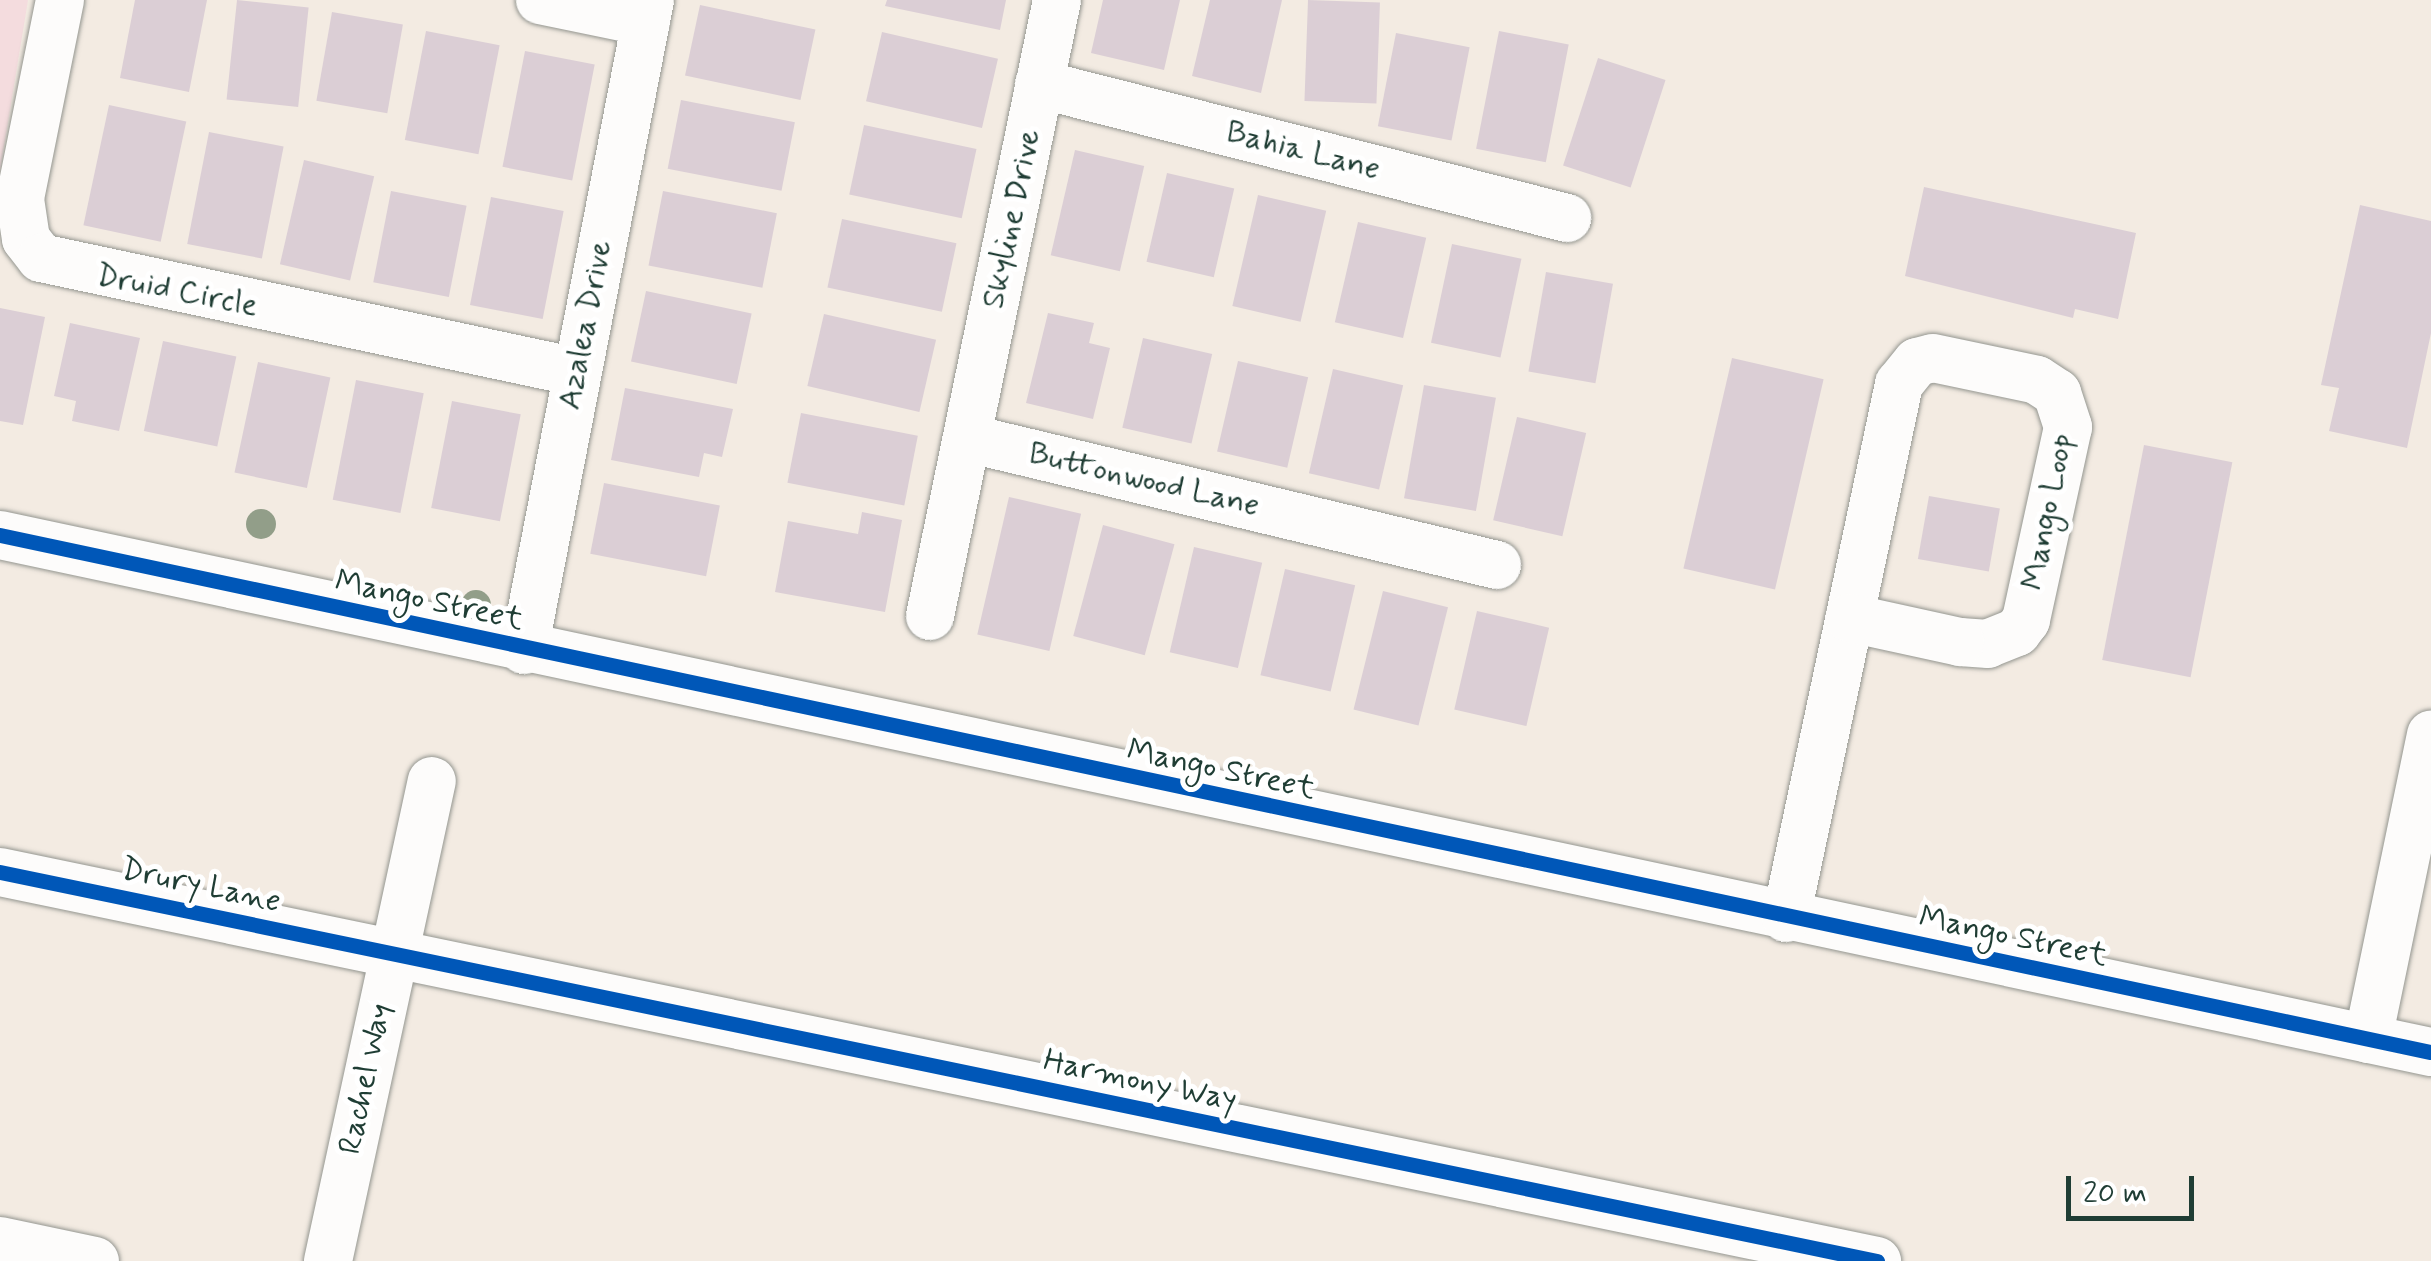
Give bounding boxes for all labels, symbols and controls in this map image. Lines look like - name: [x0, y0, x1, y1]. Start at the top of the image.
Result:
- street label: Bahia Lane: [1222, 113, 1384, 189]
- street label: Skyline Drive: [974, 127, 1050, 311]
- street label: Azalea Drive: [551, 238, 621, 412]
- street label: Druid Circle: [94, 257, 260, 325]
- street label: Mango Loop: [2014, 430, 2082, 594]
- street label: Buttonwood Lane: [1025, 435, 1263, 525]
- street label: Mango Street: [331, 562, 527, 640]
- street label: Mango Street: [1123, 731, 1319, 809]
- street label: Drury Lane: [120, 851, 282, 921]
- street label: Mango Street: [1915, 898, 2111, 976]
- street label: Rachel Way: [331, 996, 401, 1162]
- street label: Harmony Way: [1038, 1041, 1242, 1121]
- scale bar: [2071, 1156, 2198, 1218]
- text: 20 m: [2083, 1174, 2147, 1213]

